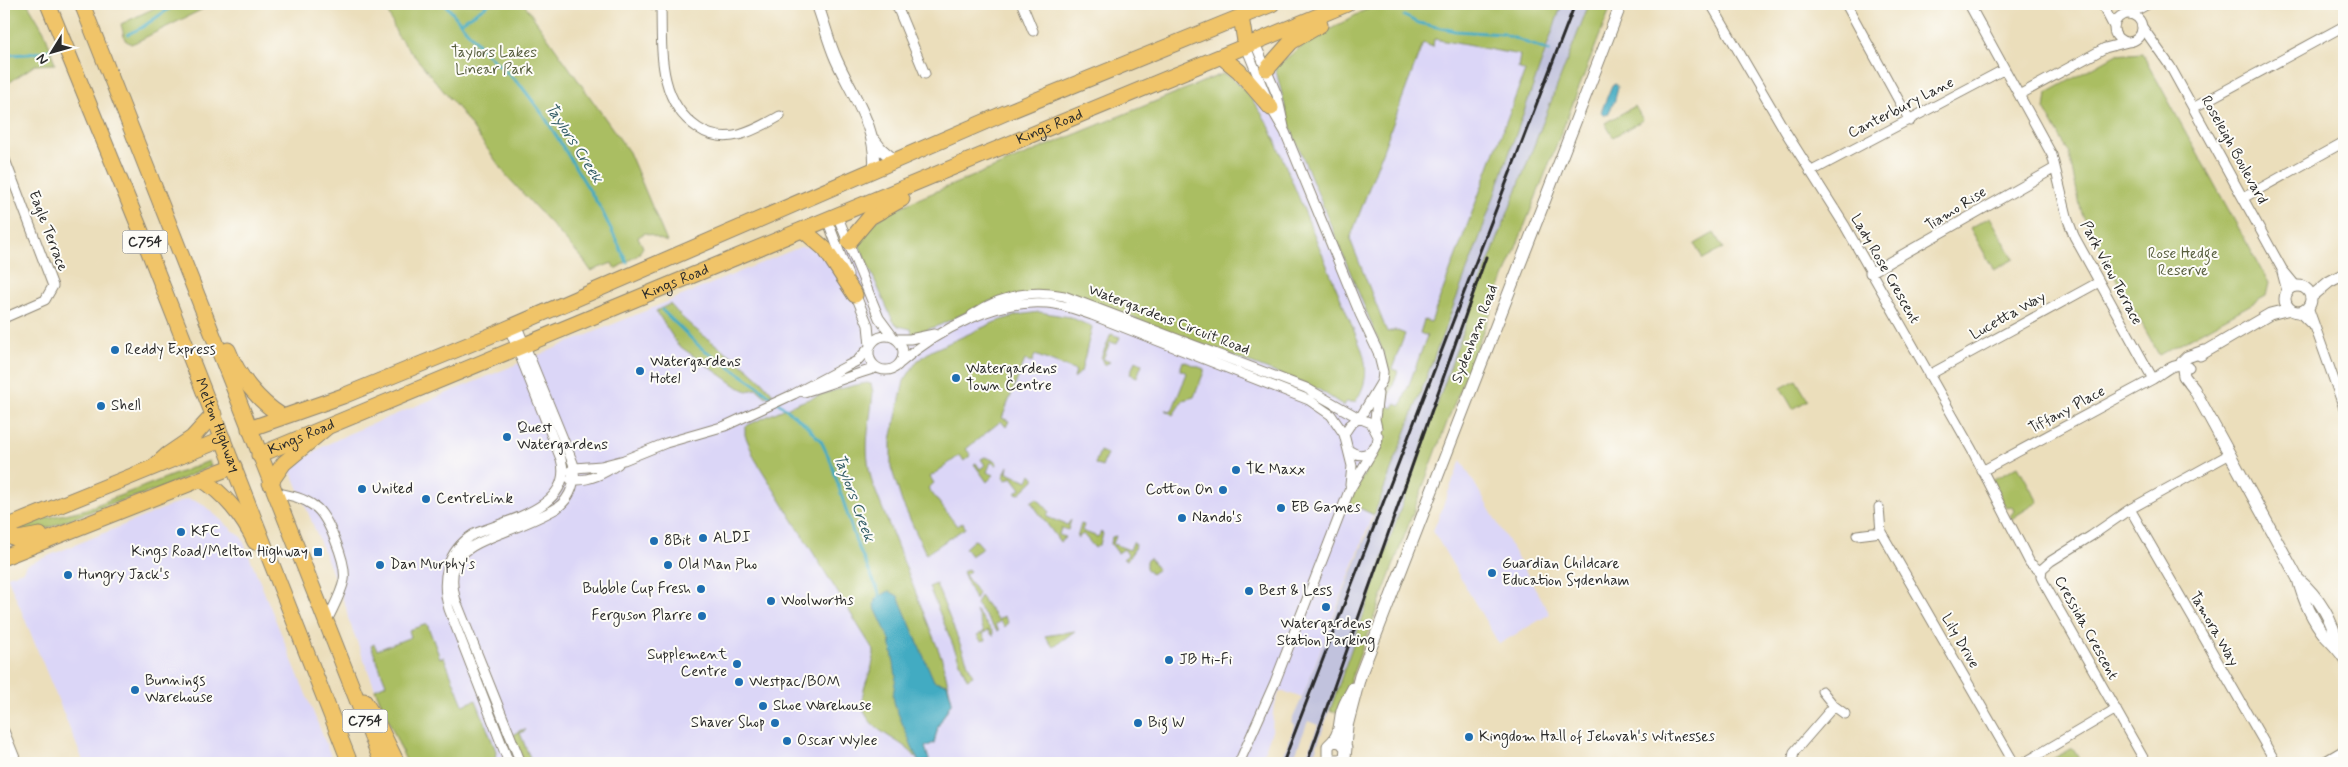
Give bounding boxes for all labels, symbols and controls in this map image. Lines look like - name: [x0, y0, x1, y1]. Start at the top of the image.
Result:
- north arrow: [28, 28, 78, 78]
- park label: Taylors Lakes Linear Park: [451, 43, 537, 80]
- text: N: [32, 50, 52, 68]
- street label: Canterbury Lane: [1845, 73, 1958, 143]
- street label: Roseleigh Boulevard: [2196, 92, 2272, 208]
- water label: Taylors Creek: [540, 99, 608, 188]
- street label: Kings Road: [1013, 104, 1086, 150]
- street label: Tiamo Rise: [1921, 182, 1991, 236]
- street label: Eagle Terrace: [23, 188, 73, 274]
- street label: Lady Rose Crescent: [1845, 211, 1925, 328]
- street label: Park View Terrace: [2075, 217, 2147, 329]
- road number: C754: [122, 230, 168, 253]
- park label: Rose Hedge Reserve: [2148, 244, 2218, 281]
- street label: Kings Road: [639, 260, 712, 305]
- street label: Watergardens Circuit Road: [1085, 280, 1253, 360]
- street label: Sydenham Road: [1447, 282, 1503, 386]
- street label: Lucetta Way: [1967, 287, 2050, 345]
- place label: Reddy Express: [125, 340, 216, 360]
- marker: Reddy Express: [109, 344, 121, 356]
- place label: Watergardens Hotel: [650, 352, 741, 389]
- place label: Watergardens Town Centre: [966, 359, 1057, 396]
- marker: Watergardens Hotel: [634, 365, 646, 377]
- marker: Watergardens Town Centre: [950, 372, 962, 384]
- street label: Melton Highway: [190, 375, 245, 476]
- street label: Tiffany Place: [2025, 381, 2109, 439]
- place label: Shell: [111, 396, 141, 416]
- marker: Shell: [95, 400, 107, 412]
- street label: Kings Road: [265, 415, 338, 460]
- place label: Quest Watergardens: [517, 418, 608, 455]
- marker: Quest Watergardens: [501, 431, 513, 443]
- water label: Taylors Creek: [828, 451, 880, 546]
- place label: TK Maxx: [1246, 460, 1305, 480]
- marker: TK Maxx: [1230, 464, 1242, 476]
- place label: United: [372, 479, 413, 499]
- place label: Cotton On: [1145, 480, 1213, 500]
- marker: United: [356, 483, 368, 495]
- marker: Cotton On: [1217, 484, 1229, 496]
- place label: CentreLink: [436, 489, 514, 509]
- marker: CentreLink: [420, 493, 432, 505]
- place label: EB Games: [1291, 498, 1361, 518]
- marker: EB Games: [1275, 502, 1287, 514]
- place label: Nando's: [1192, 508, 1242, 528]
- marker: Nando's: [1176, 512, 1188, 524]
- place label: KFC: [191, 522, 220, 542]
- marker: KFC: [175, 526, 187, 538]
- place label: ALDI: [713, 528, 751, 548]
- place label: 8Bit: [664, 531, 691, 551]
- marker: ALDI: [697, 532, 709, 544]
- marker: 8Bit: [648, 535, 660, 547]
- place label: Kings Road/Melton Highway: [131, 542, 308, 563]
- marker: Kings Road/Melton Highway: [312, 546, 324, 558]
- place label: Guardian Childcare Education Sydenham: [1502, 554, 1630, 591]
- place label: Dan Murphy's: [390, 555, 475, 575]
- place label: Old Man Pho: [678, 555, 757, 575]
- marker: Dan Murphy's: [374, 559, 386, 571]
- marker: Old Man Pho: [662, 559, 674, 571]
- place label: Hungry Jack's: [78, 565, 170, 586]
- marker: Guardian Childcare Education Sydenham: [1486, 567, 1498, 579]
- marker: Hungry Jack's: [62, 569, 74, 581]
- street label: Cressida Crescent: [2049, 572, 2123, 684]
- place label: Bubble Cup Fresh: [582, 579, 691, 599]
- place label: Best & Less: [1259, 581, 1332, 601]
- marker: Bubble Cup Fresh: [695, 583, 707, 595]
- marker: Best & Less: [1243, 585, 1255, 597]
- street label: Tamora Way: [2185, 588, 2244, 670]
- place label: Woolworths: [781, 591, 854, 611]
- marker: Woolworths: [765, 595, 777, 607]
- marker: Watergardens Station Parking: [1320, 601, 1332, 613]
- place label: Ferguson Plarre: [592, 606, 692, 627]
- marker: Ferguson Plarre: [696, 610, 708, 622]
- street label: Lily Drive: [1936, 610, 1984, 672]
- place label: Watergardens Station Parking: [1277, 614, 1375, 652]
- place label: Supplement Centre: [647, 645, 727, 682]
- place label: JB Hi-Fi: [1179, 650, 1232, 670]
- marker: JB Hi-Fi: [1163, 654, 1175, 666]
- marker: Supplement Centre: [731, 658, 743, 670]
- place label: Bunnings Warehouse: [145, 671, 213, 708]
- place label: Westpac/BOM: [749, 672, 841, 692]
- marker: Westpac/BOM: [733, 676, 745, 688]
- marker: Bunnings Warehouse: [129, 684, 141, 696]
- place label: Shoe Warehouse: [773, 696, 872, 716]
- marker: Shoe Warehouse: [757, 700, 769, 712]
- road number: C754: [342, 709, 388, 732]
- place label: Shaver Shop: [691, 713, 765, 733]
- place label: Big W: [1148, 713, 1185, 734]
- marker: Shaver Shop: [769, 717, 781, 729]
- marker: Big W: [1132, 717, 1144, 729]
- place label: Kingdom Hall of Jehovah's Witnesses: [1479, 727, 1715, 748]
- place label: Oscar Wylee: [797, 731, 878, 751]
- marker: Kingdom Hall of Jehovah's Witnesses: [1463, 731, 1475, 743]
- marker: Oscar Wylee: [781, 735, 793, 747]

